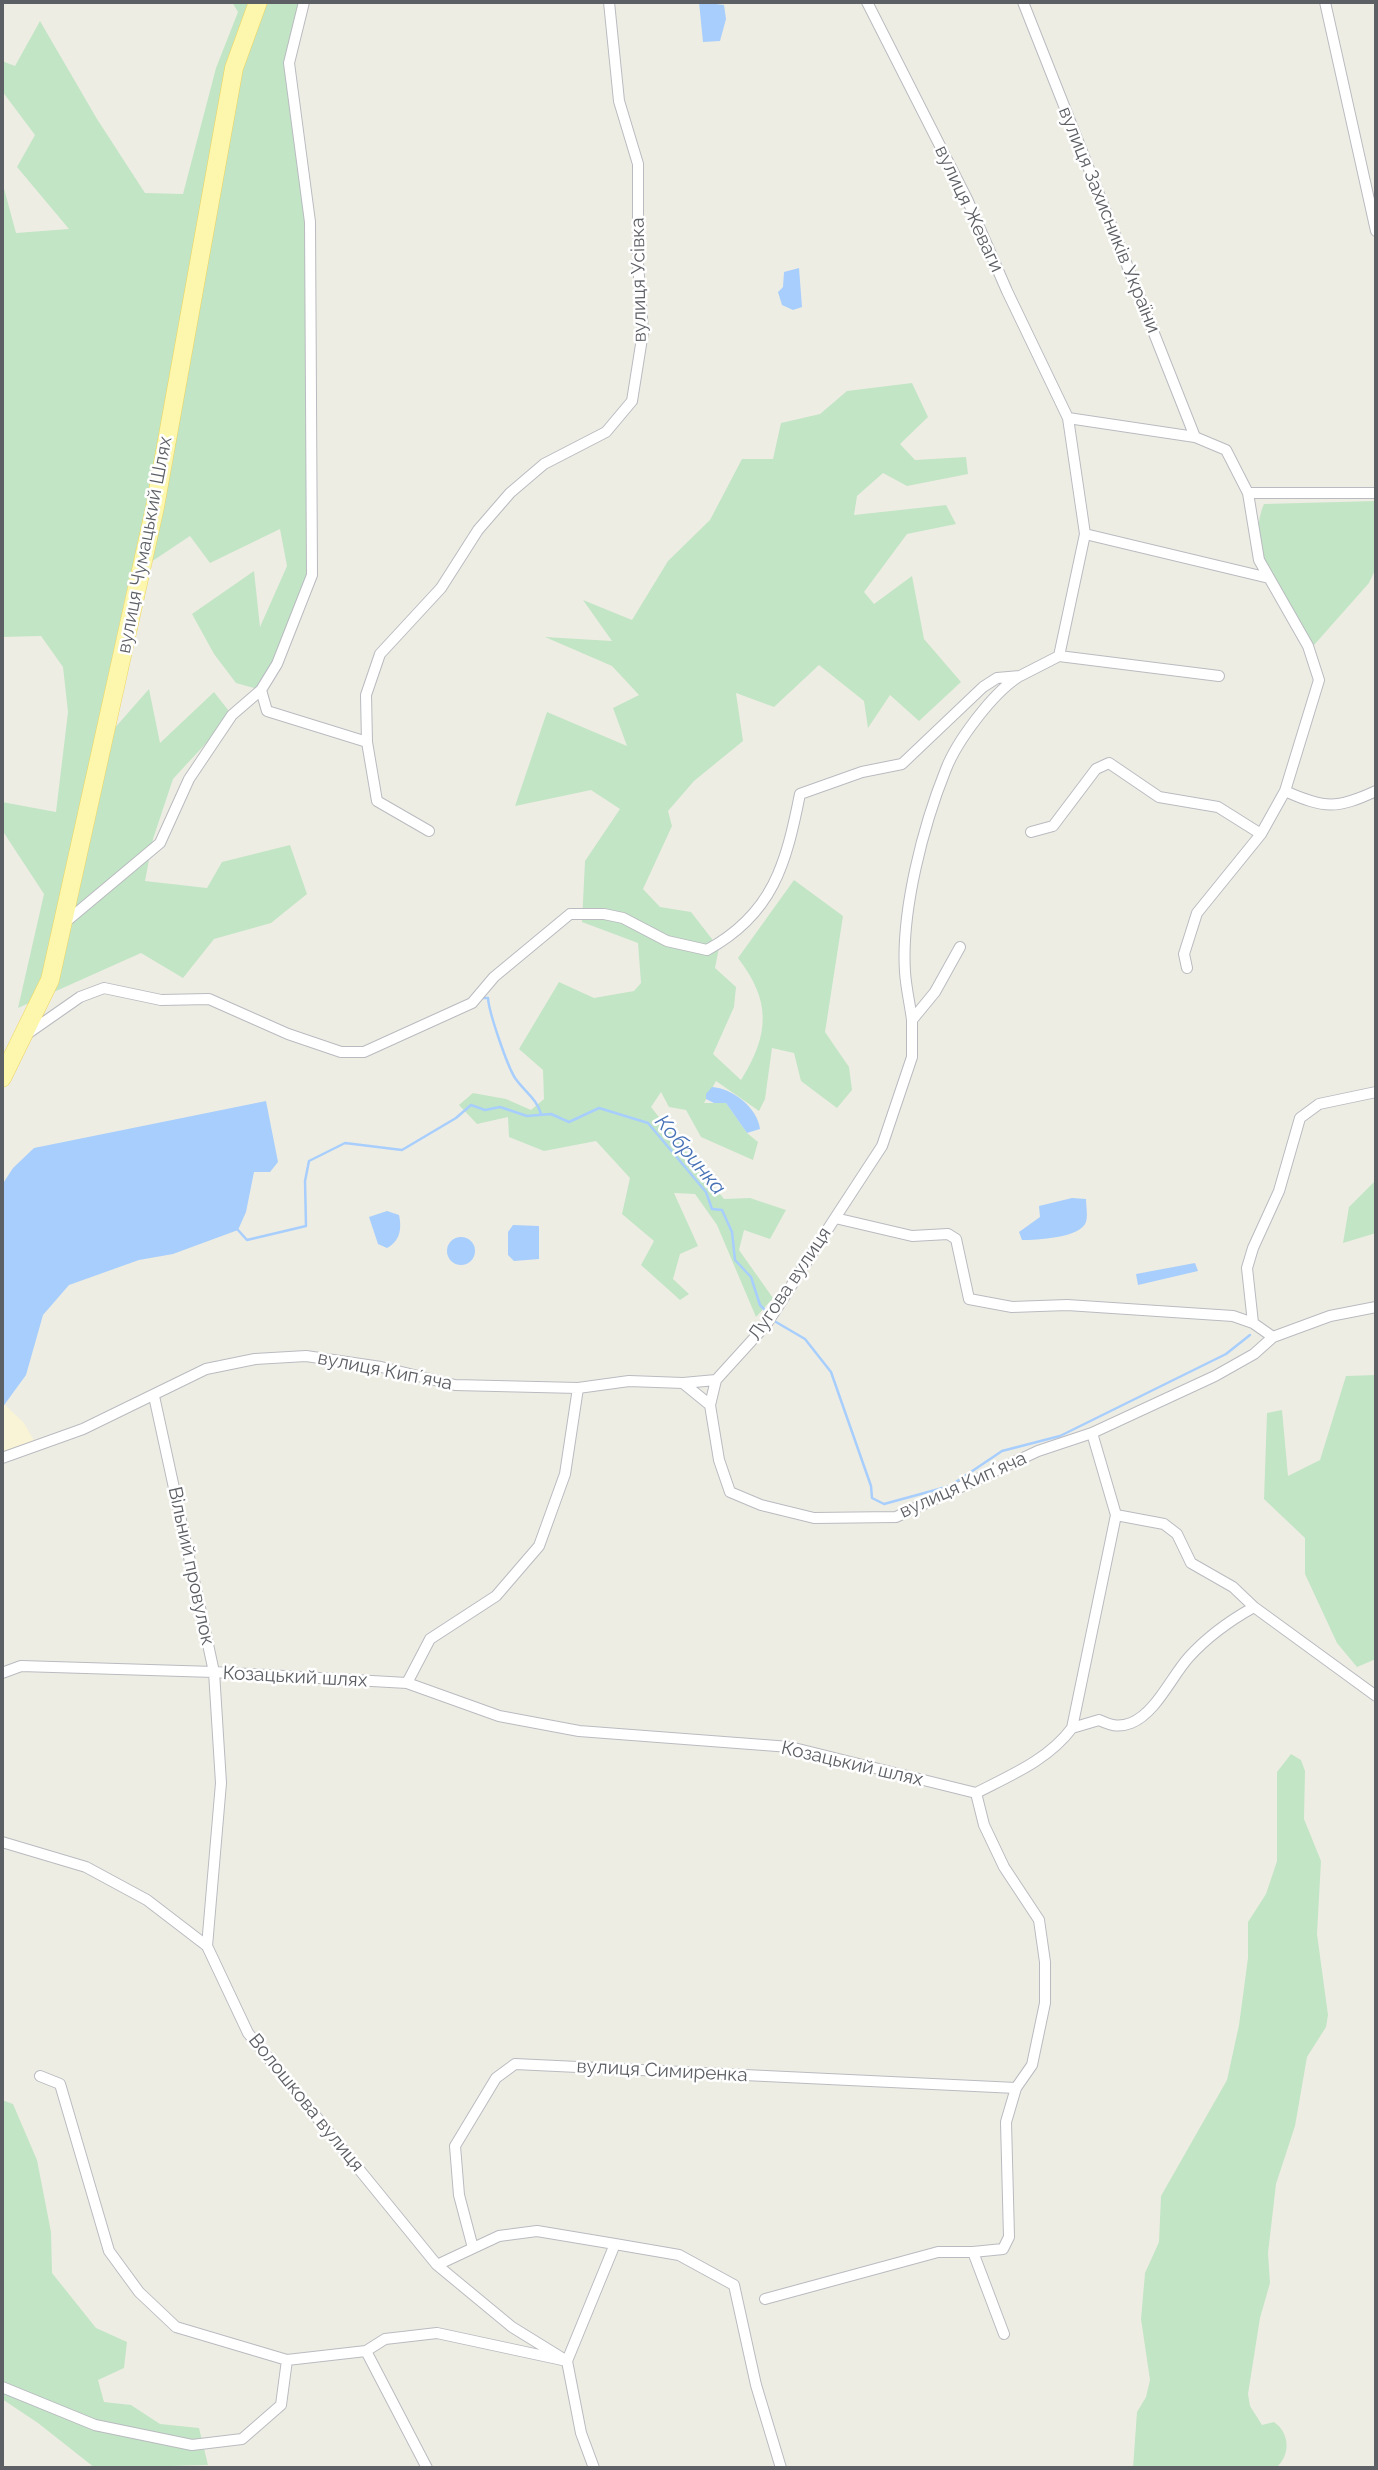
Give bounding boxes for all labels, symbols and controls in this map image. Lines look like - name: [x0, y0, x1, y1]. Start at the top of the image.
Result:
- street label: вулиця Захисників України: [1053, 104, 1165, 336]
- street label: вулиця Жеваги: [930, 142, 1008, 276]
- street label: вулиця Усівка: [627, 217, 651, 343]
- street label: вулиця Чумацький Шлях: [113, 435, 177, 655]
- water label: Кобринка: [649, 1110, 731, 1200]
- street label: Лугова вулиця: [744, 1223, 836, 1345]
- street label: вулиця Кипʼяча: [316, 1347, 454, 1395]
- street label: вулиця Кипʼяча: [896, 1447, 1030, 1523]
- street label: Вільний провулок: [163, 1485, 219, 1647]
- street label: Козацький шлях: [222, 1662, 368, 1692]
- street label: Козацький шлях: [779, 1737, 925, 1791]
- street label: Волошкова вулиця: [243, 2030, 369, 2176]
- street label: вулиця Симиренка: [576, 2055, 748, 2087]

